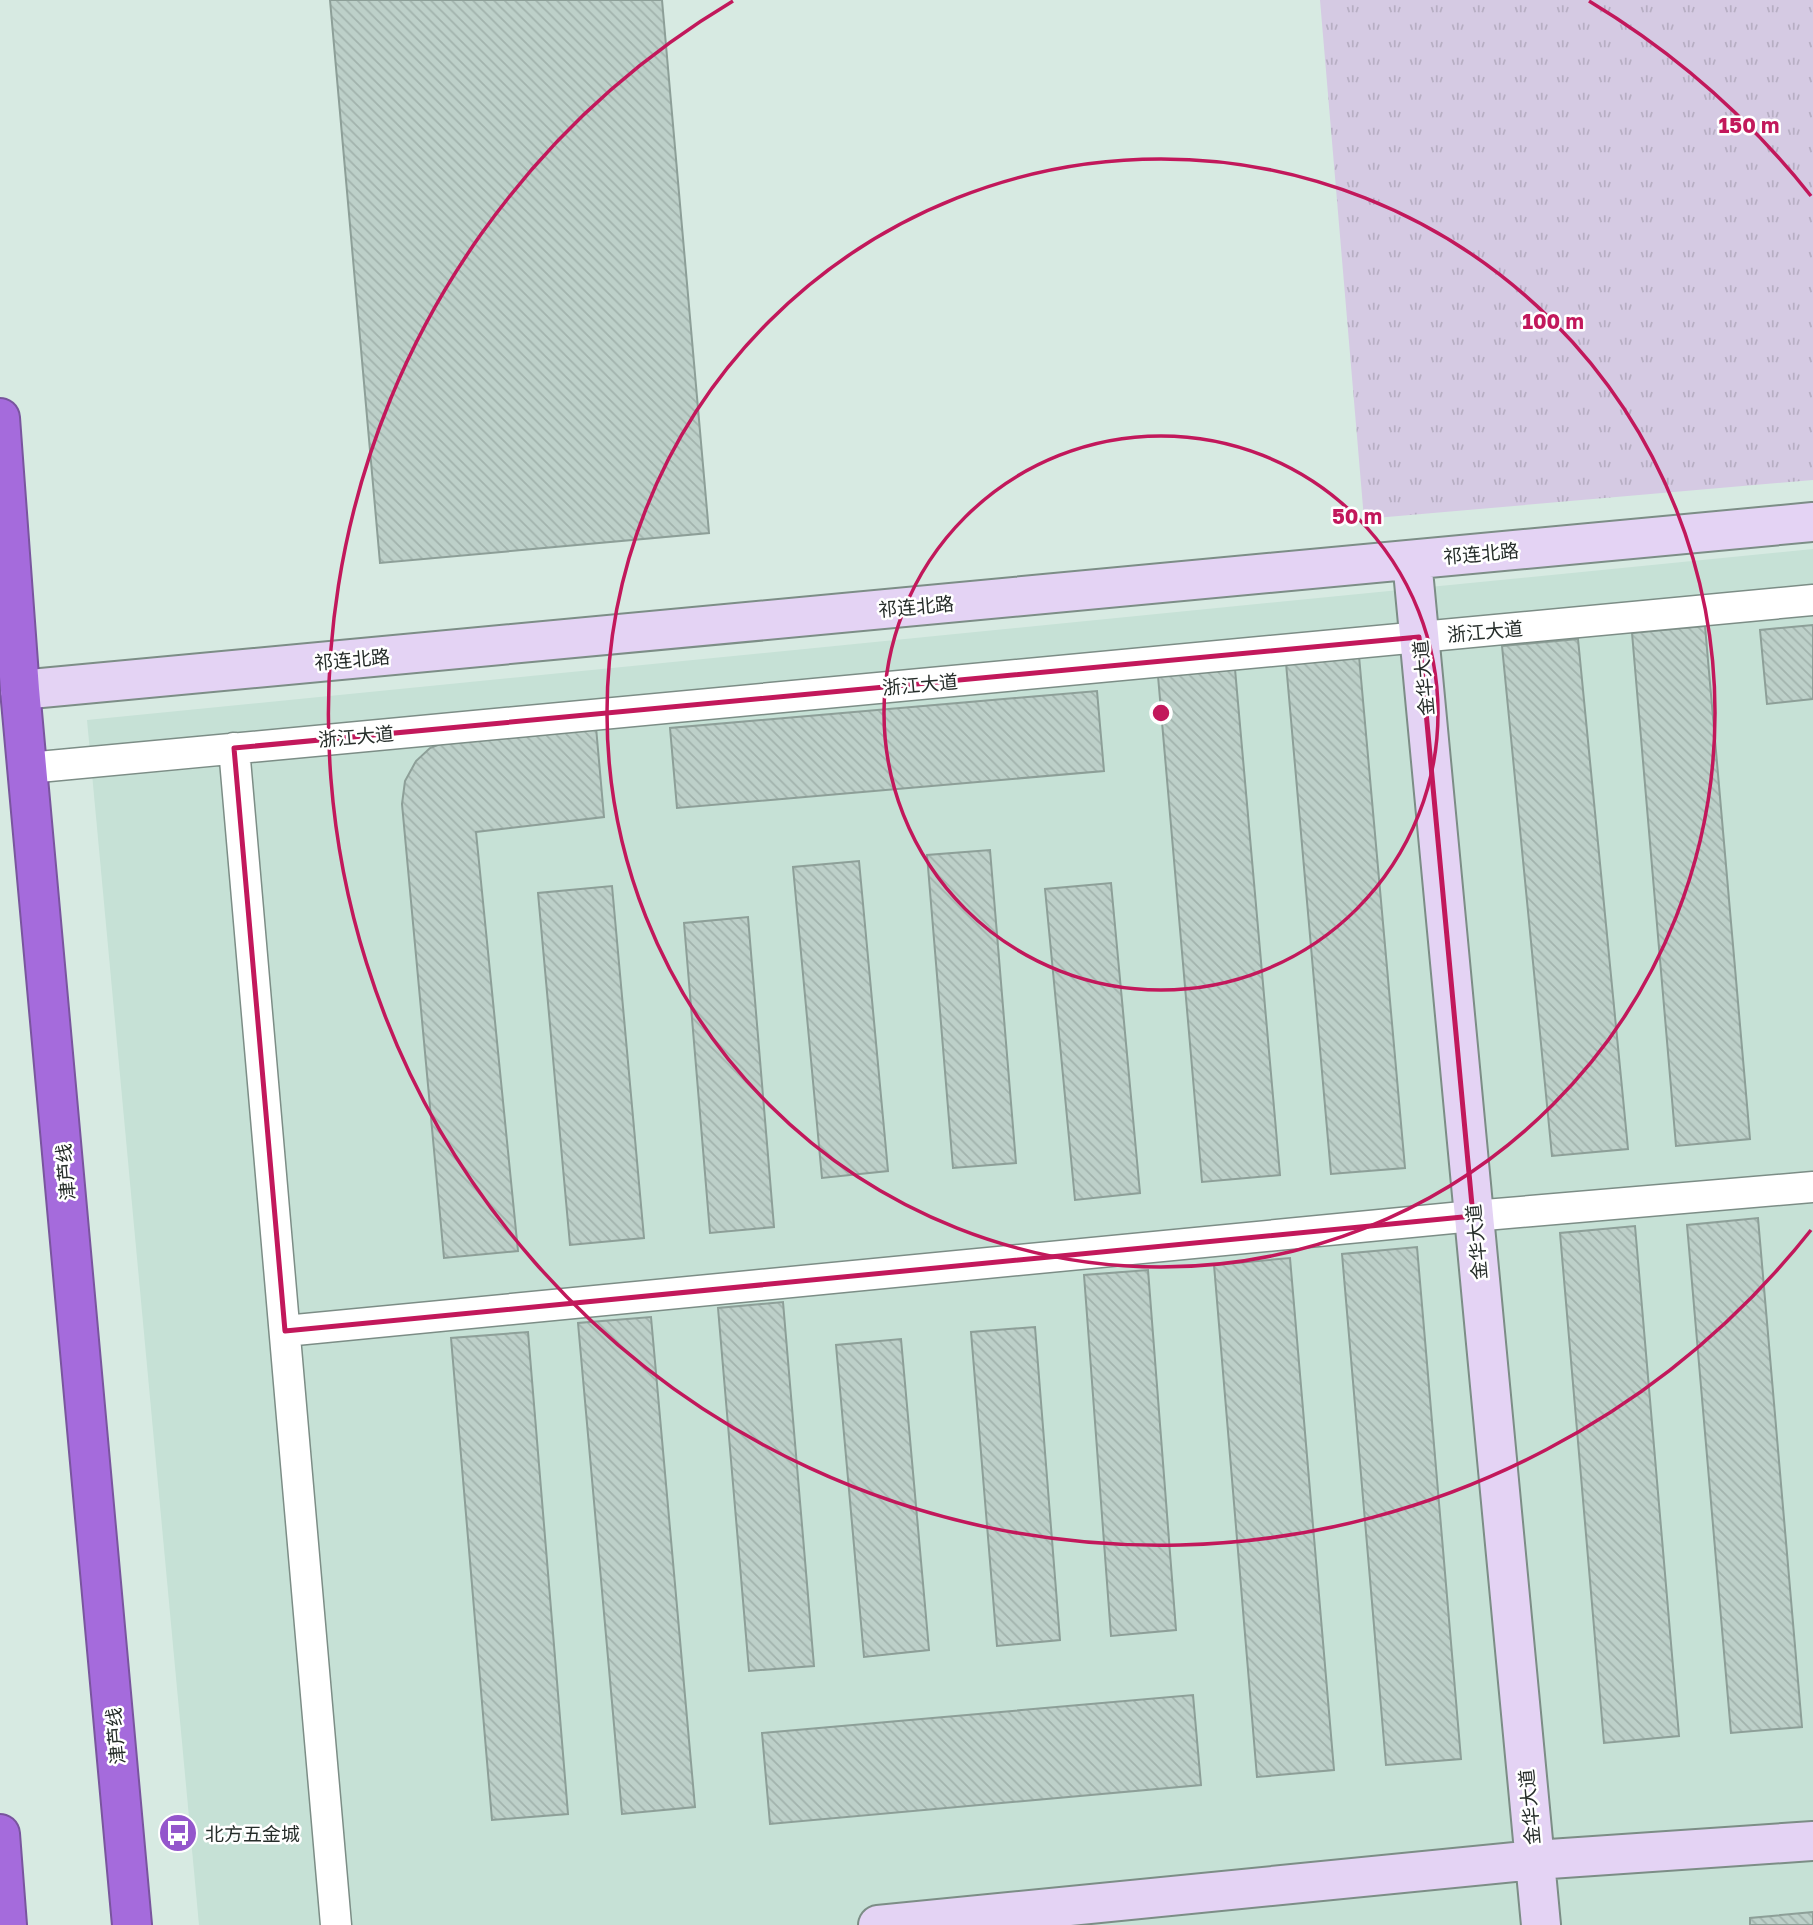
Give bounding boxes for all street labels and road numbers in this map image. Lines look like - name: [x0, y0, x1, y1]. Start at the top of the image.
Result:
- street label: 祁连北路: [1442, 538, 1520, 568]
- street label: 祁连北路: [877, 591, 955, 621]
- street label: 浙江大道: [1446, 616, 1524, 646]
- street label: 金华大道: [1408, 639, 1438, 717]
- street label: 祁连北路: [313, 644, 391, 674]
- street label: 浙江大道: [881, 669, 959, 699]
- street label: 浙江大道: [317, 721, 395, 751]
- street label: 津芦线: [51, 1143, 79, 1201]
- street label: 金华大道: [1461, 1203, 1491, 1281]
- street label: 津芦线: [101, 1707, 129, 1765]
- street label: 金华大道: [1514, 1768, 1544, 1846]

